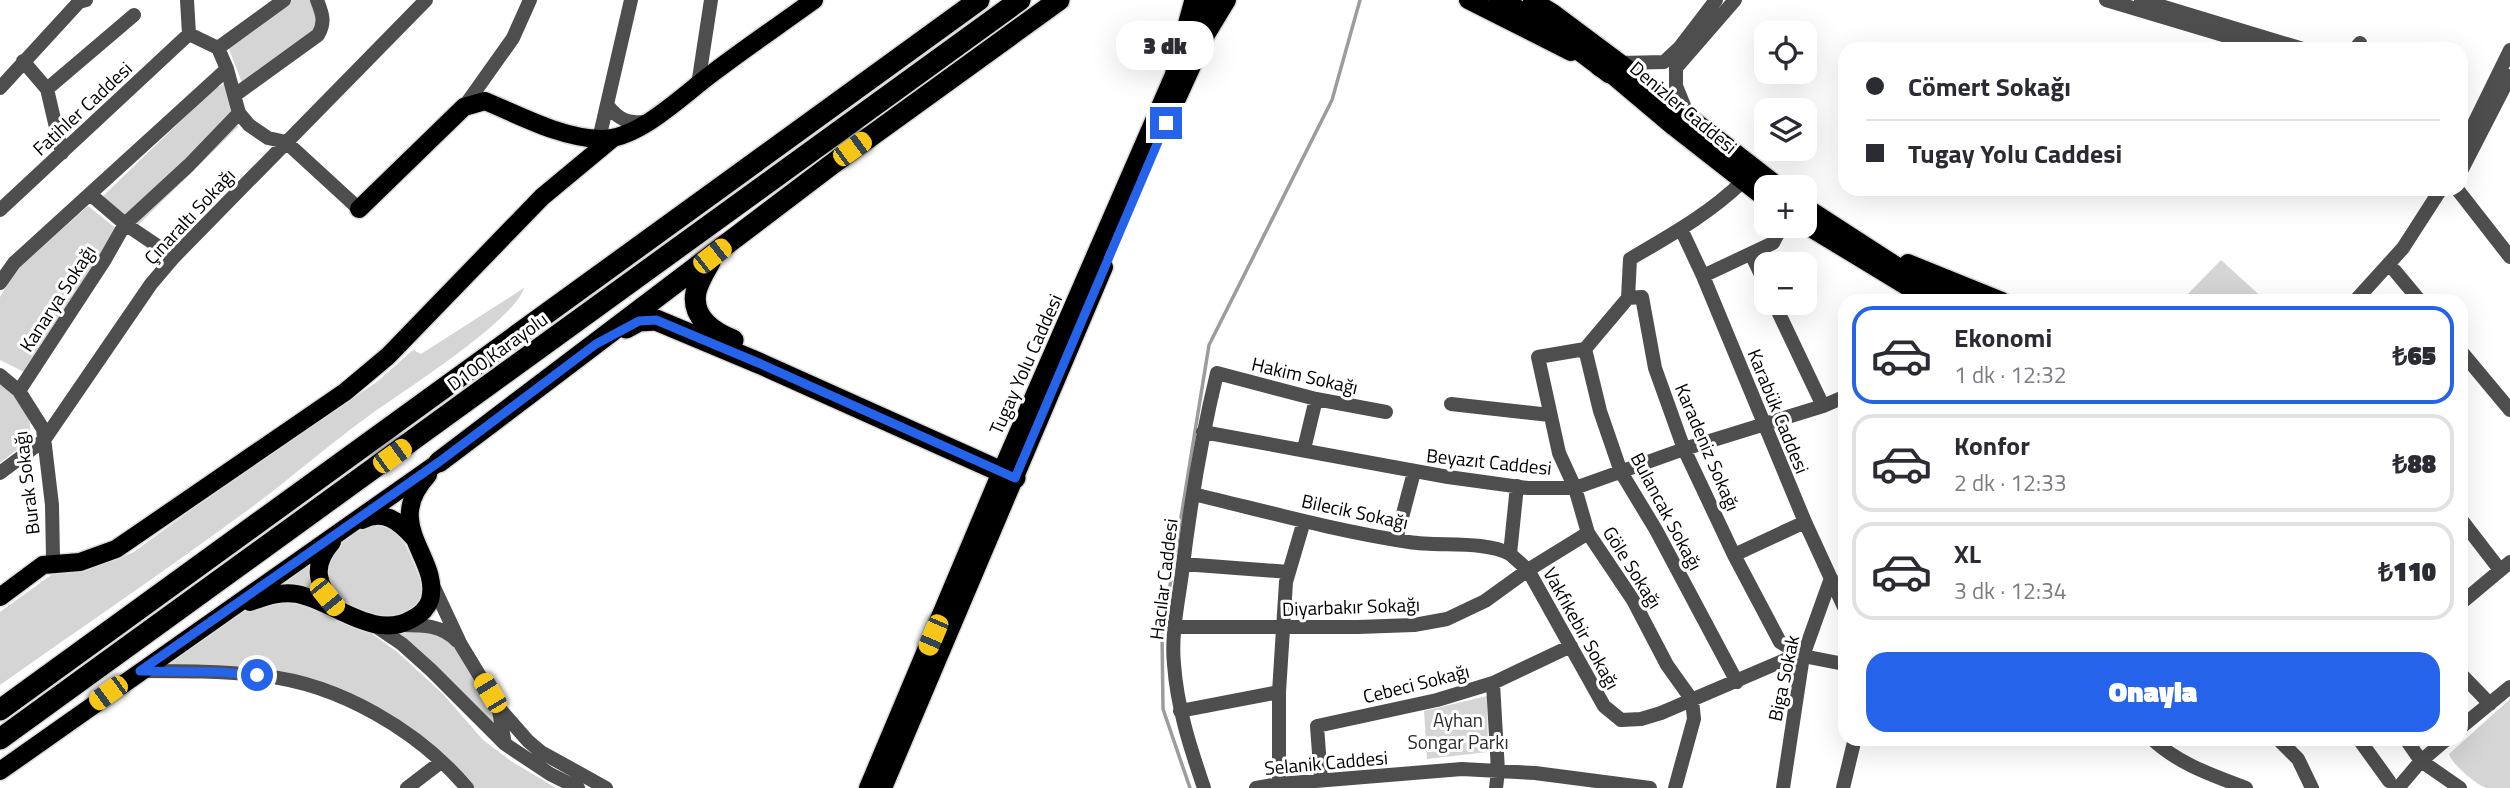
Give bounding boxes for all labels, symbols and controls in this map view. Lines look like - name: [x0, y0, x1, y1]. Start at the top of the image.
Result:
- map controls: [1754, 21, 1817, 315]
- button: locate: [1754, 21, 1817, 84]
- callout: 3 dk: [1117, 22, 1215, 71]
- text: 3 dk: [1143, 28, 1187, 63]
- street label: Denizler Caddesi: [1624, 53, 1744, 161]
- street label: Fatihler Caddesi: [26, 54, 138, 162]
- text: Cömert Sokağı: [1908, 67, 2071, 106]
- button: layers: [1754, 98, 1817, 161]
- route end: [1150, 107, 1182, 139]
- car: [829, 128, 876, 170]
- text: Tugay Yolu Caddesi: [1908, 134, 2122, 173]
- street label: Çınaraltı Sokağı: [137, 161, 241, 271]
- button: +: [1754, 175, 1817, 238]
- car: [689, 235, 736, 277]
- street label: Kanarya Sokağı: [12, 239, 102, 357]
- button: −: [1754, 252, 1817, 315]
- street label: Tugay Yolu Caddesi: [981, 289, 1069, 439]
- street label: D100 Karayolu: [441, 305, 553, 397]
- text: Ekonomi: [1954, 318, 2052, 357]
- icon: car: [1870, 324, 1933, 387]
- text: ₺65: [2393, 336, 2436, 375]
- street label: Karabük Caddesi: [1741, 344, 1817, 478]
- street label: Hakim Sokağı: [1249, 349, 1361, 401]
- text: 1 dk · 12:32: [1954, 357, 2067, 392]
- street label: Karadeniz Sokağı: [1668, 379, 1748, 515]
- text: Konfor: [1954, 426, 2030, 465]
- street label: Burak Sokağı: [5, 430, 47, 536]
- icon: car: [1870, 432, 1933, 495]
- car: [369, 435, 416, 477]
- street label: Beyazıt Caddesi: [1425, 440, 1553, 482]
- text: ₺88: [2393, 444, 2436, 483]
- street label: Bulancak Sokağı: [1624, 447, 1710, 575]
- text: 2 dk · 12:33: [1954, 465, 2067, 500]
- street label: Bilecik Sokağı: [1299, 486, 1411, 536]
- street label: Hacılar Caddesi: [1141, 517, 1185, 641]
- street label: Göle Sokağı: [1596, 520, 1670, 614]
- text: XL: [1954, 534, 1981, 573]
- icon: car: [1870, 540, 1933, 603]
- text: ₺110: [2378, 552, 2436, 591]
- street label: Vakfıkebir Sokağı: [1536, 562, 1628, 694]
- text: 3 dk · 12:34: [1954, 573, 2067, 608]
- car: [306, 574, 349, 620]
- street label: Diyarbakır Sokağı: [1282, 589, 1420, 623]
- car: [916, 612, 951, 658]
- street label: Biga Sokak: [1760, 632, 1806, 724]
- button: Onayla: [1866, 652, 2440, 732]
- street label: Cebeci Sokağı: [1360, 656, 1472, 710]
- route start: [241, 659, 273, 691]
- car: [471, 670, 510, 716]
- car: [85, 672, 132, 714]
- park label: Ayhan Songar Parkı: [1407, 705, 1509, 756]
- street label: Selanik Caddesi: [1263, 742, 1389, 782]

